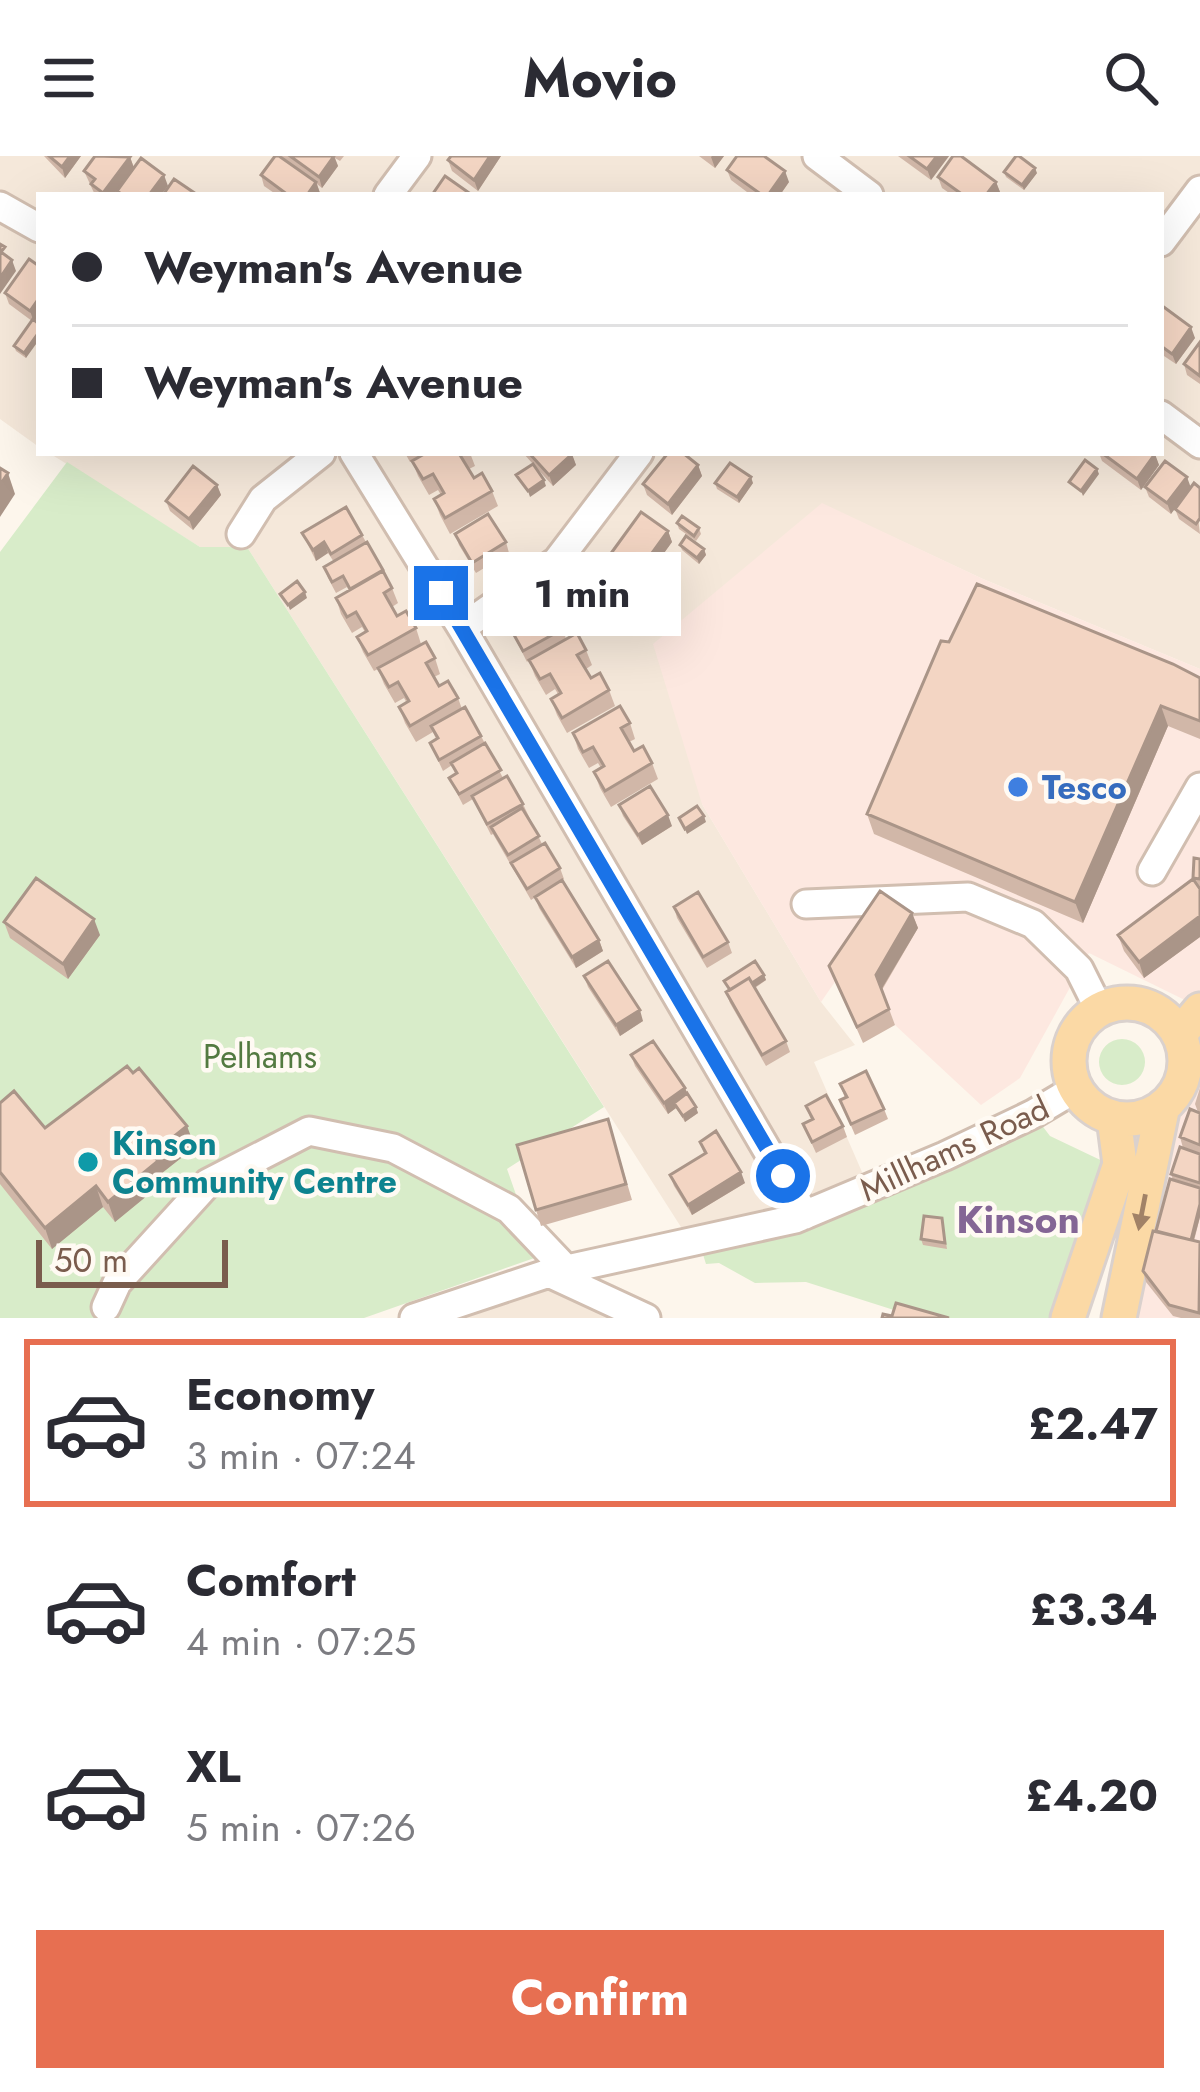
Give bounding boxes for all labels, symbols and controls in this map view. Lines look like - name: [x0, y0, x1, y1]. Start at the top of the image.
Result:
- text: Movio: [523, 39, 677, 117]
- icon: menu: [36, 45, 102, 111]
- icon: search: [1098, 45, 1164, 111]
- text: Weyman's Avenue: [144, 235, 523, 300]
- text: Weyman's Avenue: [144, 350, 523, 415]
- callout: 1 min: [483, 551, 681, 635]
- text: 1 min: [534, 565, 630, 622]
- route end: [414, 566, 468, 620]
- place label: Tesco: [1042, 764, 1127, 811]
- marker: Tesco: [1005, 774, 1031, 800]
- park label: Pelhams: [203, 1033, 317, 1080]
- street label: Millhams Road: [852, 1084, 1057, 1213]
- place label: Kinson Community Centre: [112, 1120, 397, 1205]
- marker: Kinson Community Centre: [75, 1149, 101, 1175]
- route start: [756, 1149, 810, 1203]
- district label: Kinson: [956, 1191, 1080, 1248]
- one-way arrow: [1132, 1194, 1151, 1232]
- scale bar: [36, 1234, 228, 1287]
- text: 50 m: [54, 1237, 128, 1284]
- text: Economy: [186, 1362, 374, 1427]
- icon: car: [42, 1369, 150, 1477]
- text: £2.47: [1028, 1391, 1158, 1456]
- text: 3 min · 07:24: [186, 1427, 416, 1484]
- text: Comfort: [186, 1548, 356, 1613]
- icon: car: [42, 1555, 150, 1663]
- text: £3.34: [1029, 1577, 1158, 1642]
- text: 4 min · 07:25: [186, 1613, 416, 1670]
- text: XL: [186, 1734, 241, 1799]
- icon: car: [42, 1741, 150, 1849]
- text: £4.20: [1025, 1763, 1158, 1828]
- text: 5 min · 07:26: [186, 1799, 416, 1856]
- button: Confirm: [36, 1930, 1164, 2068]

